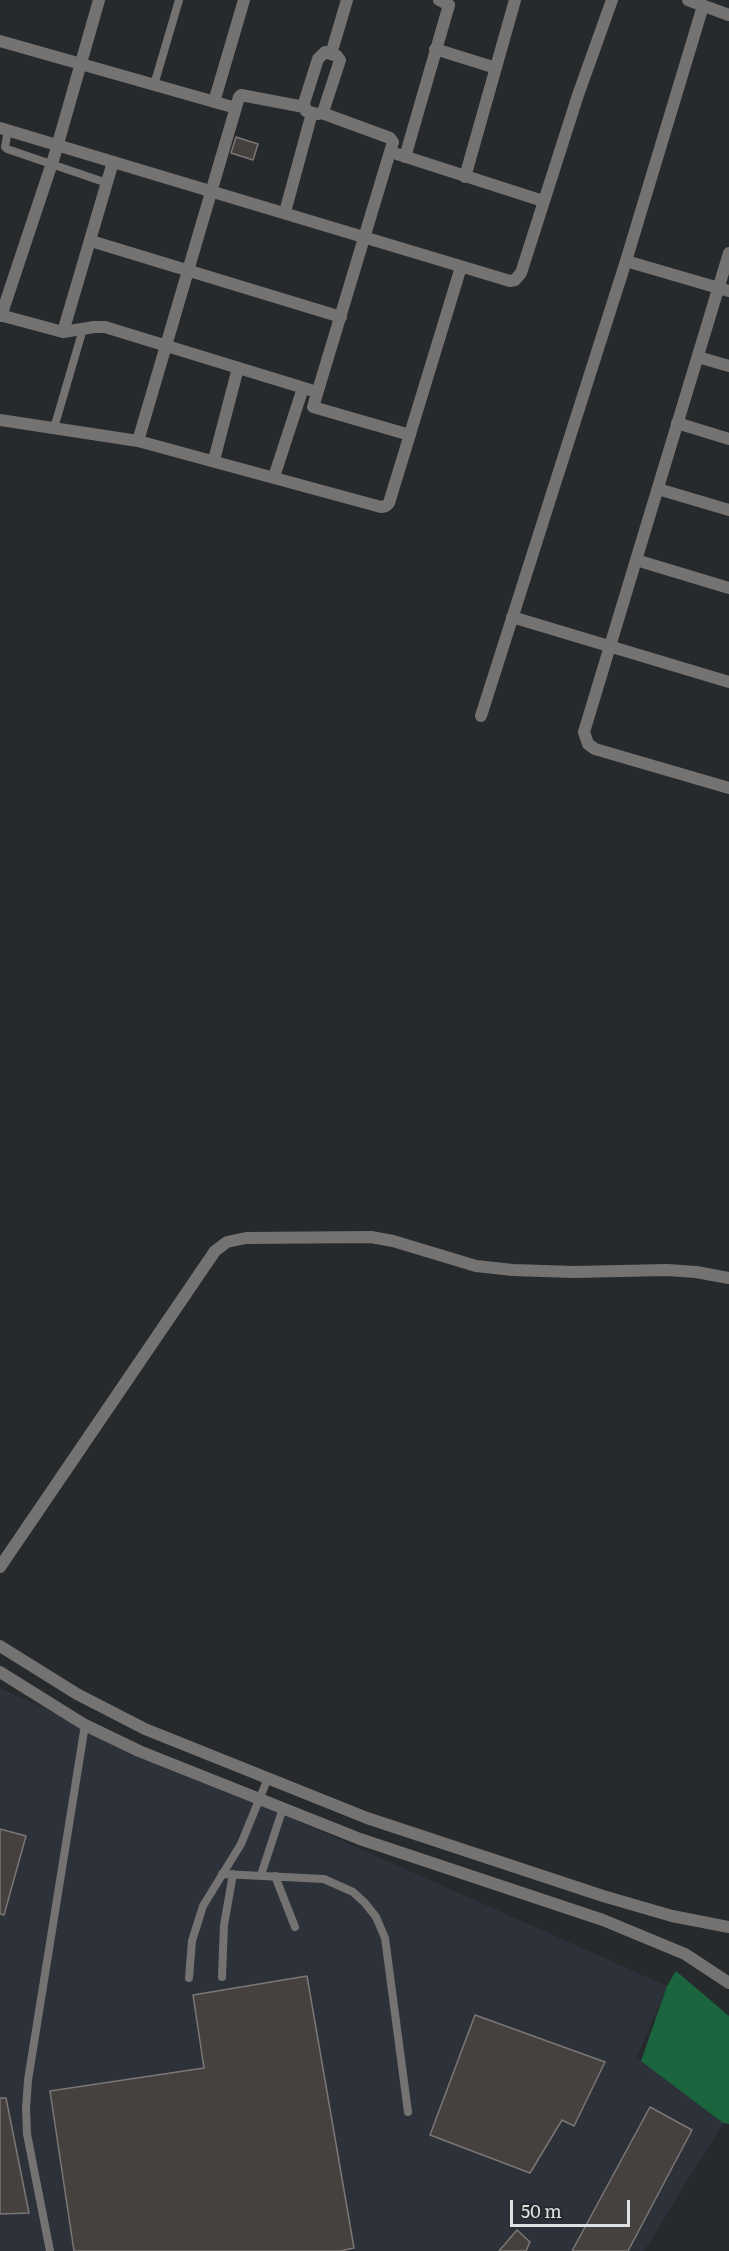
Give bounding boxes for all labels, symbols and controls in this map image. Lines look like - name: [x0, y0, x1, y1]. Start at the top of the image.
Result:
- scale bar: [513, 2188, 633, 2226]
- text: 50 m: [521, 2197, 562, 2224]

